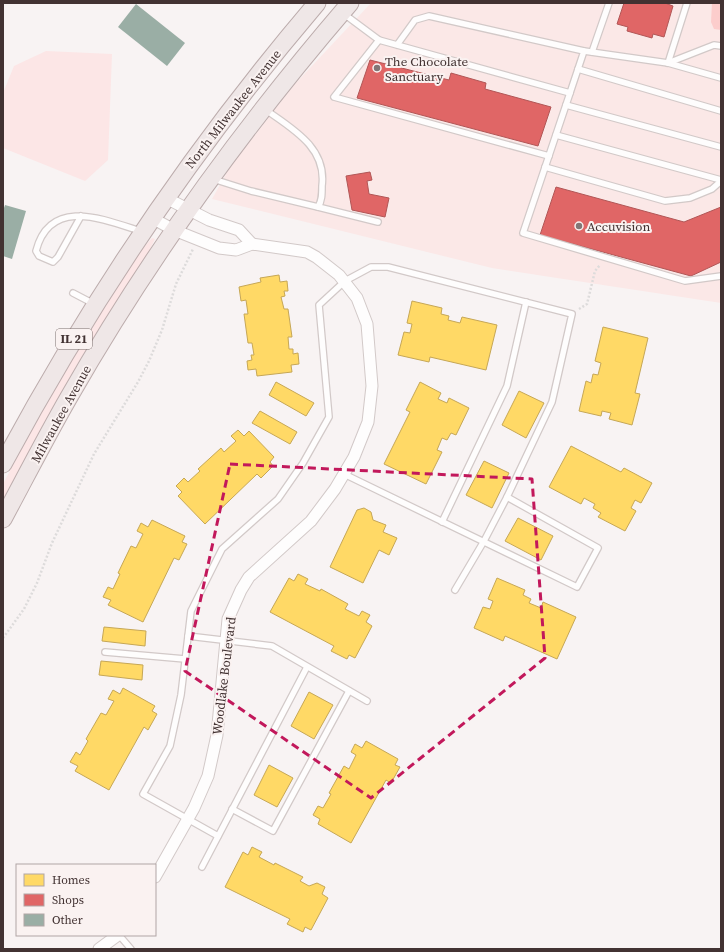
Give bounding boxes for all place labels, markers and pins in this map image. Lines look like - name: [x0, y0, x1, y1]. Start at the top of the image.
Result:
- place label: The Chocolate Sanctuary: [385, 53, 468, 85]
- marker: The Chocolate Sanctuary: [372, 63, 382, 73]
- place label: Accuvision: [587, 218, 650, 235]
- marker: Accuvision: [574, 221, 584, 231]

